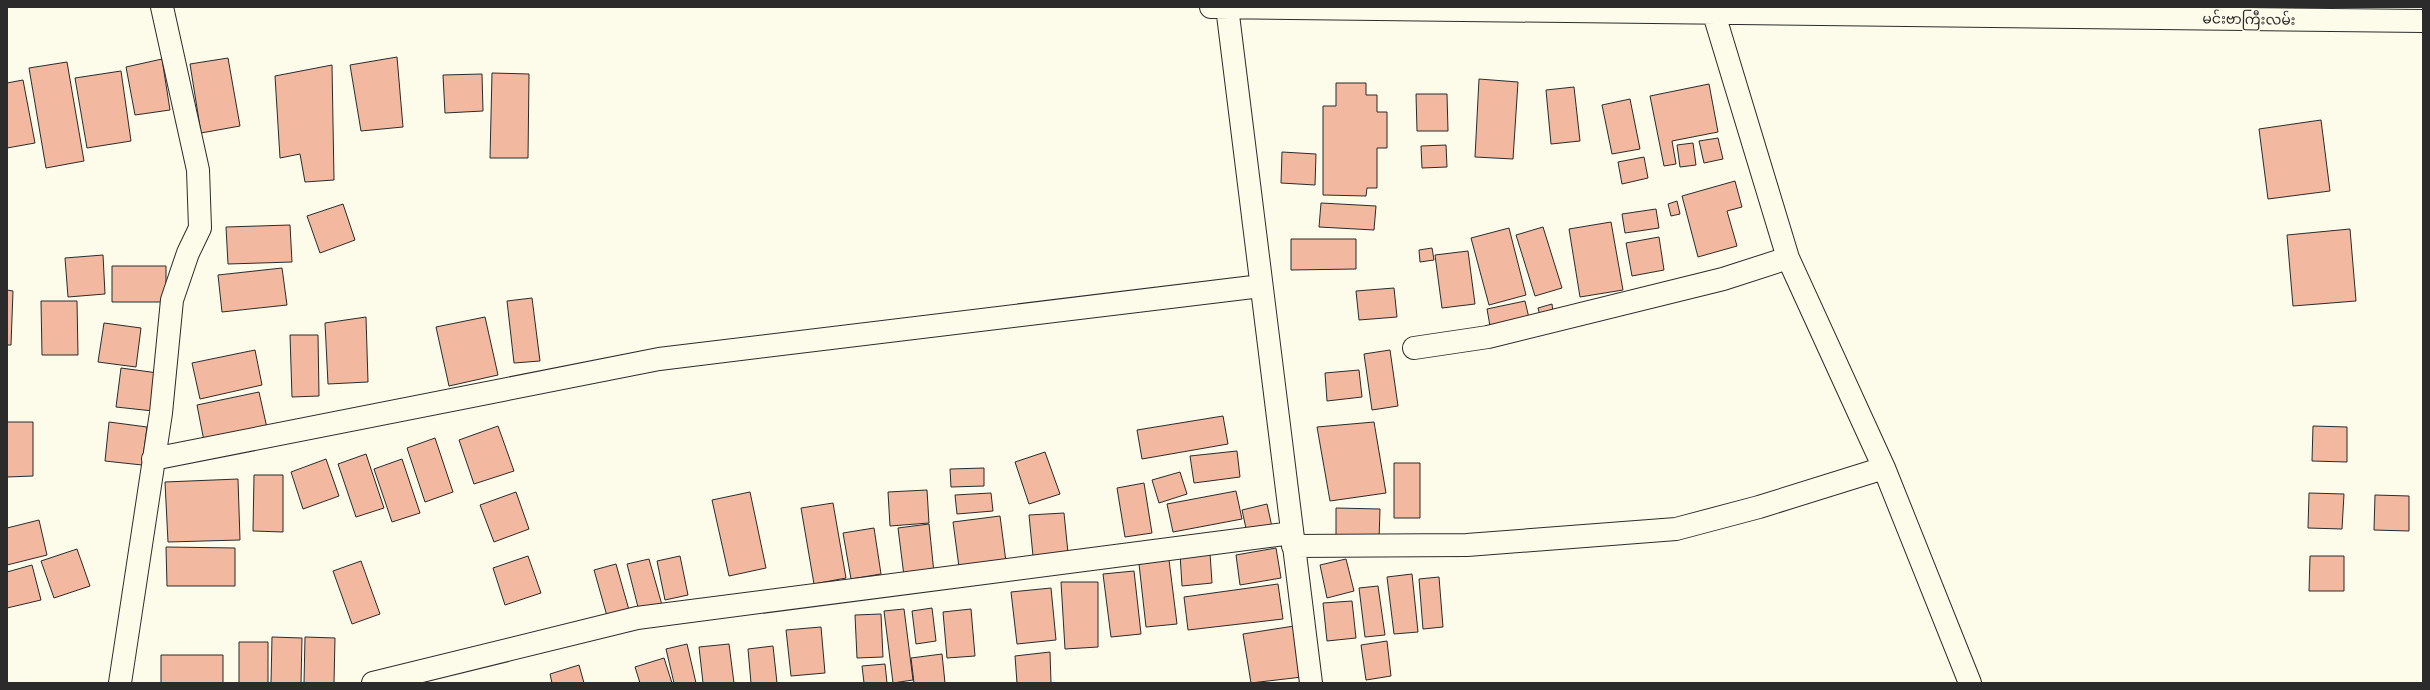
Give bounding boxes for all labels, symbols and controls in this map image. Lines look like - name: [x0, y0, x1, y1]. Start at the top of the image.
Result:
- street label: မင်းဗာကြီးလမ်း: [2202, 8, 2296, 32]

